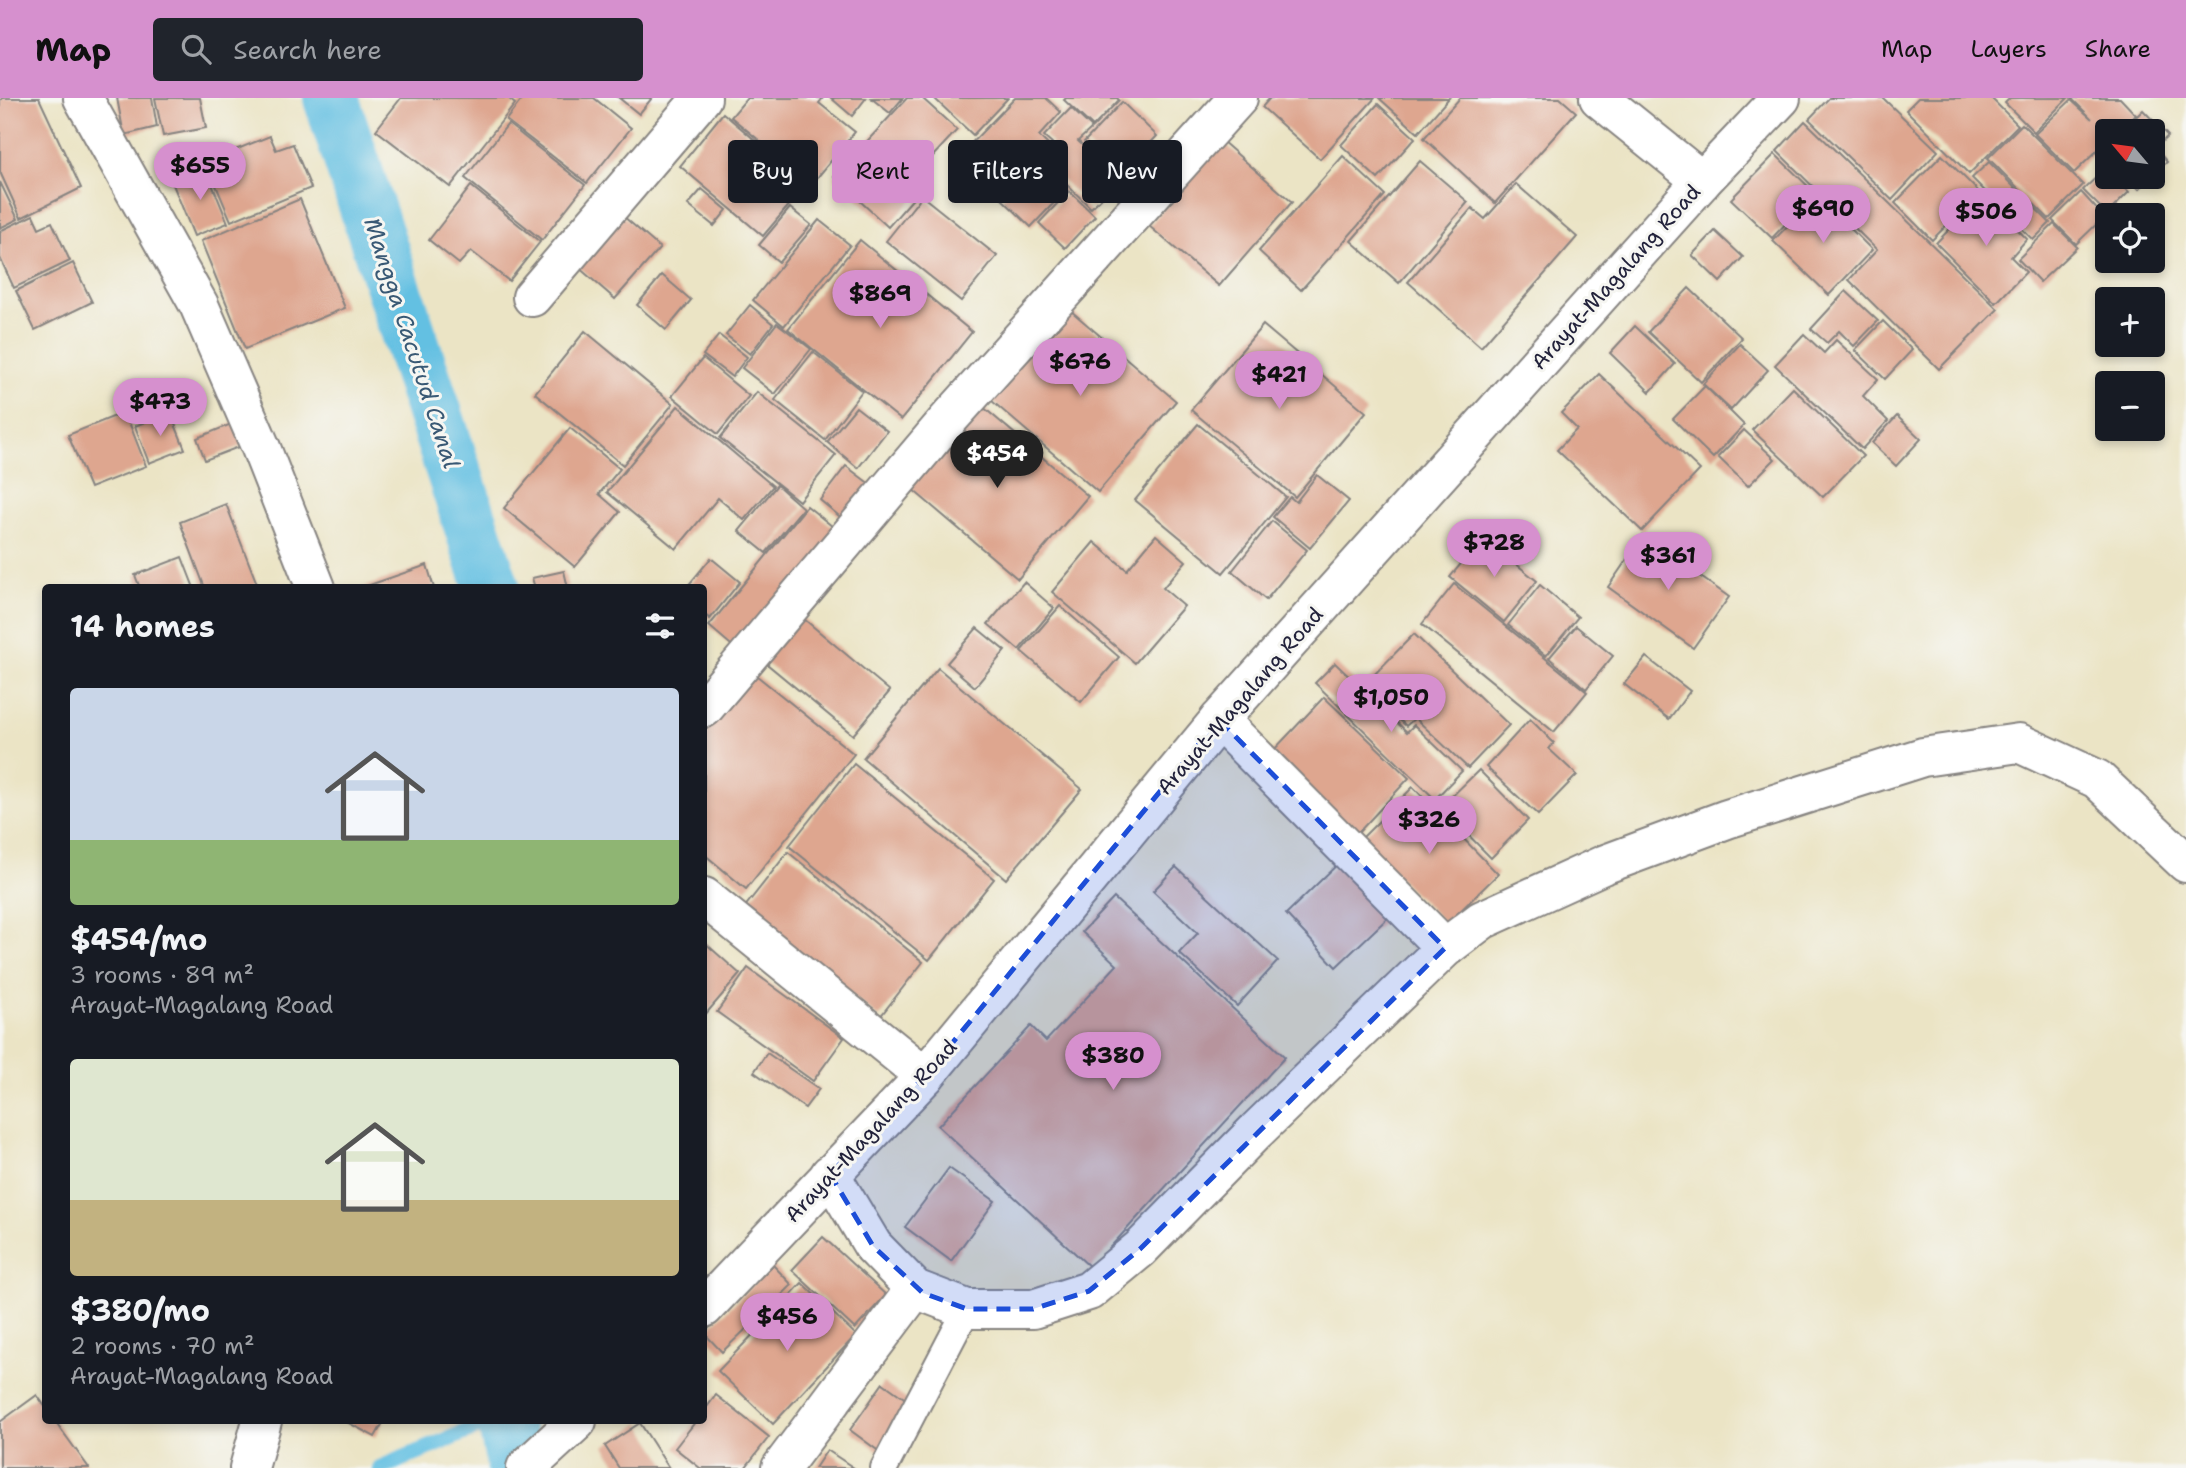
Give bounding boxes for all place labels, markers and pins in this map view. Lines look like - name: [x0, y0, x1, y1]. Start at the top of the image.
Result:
- pin: $655: [159, 142, 241, 202]
- pin: $690: [1782, 186, 1864, 245]
- pin: $506: [1945, 188, 2027, 248]
- pin: $869: [839, 271, 921, 330]
- pin: $676: [1039, 338, 1121, 398]
- pin: $421: [1238, 352, 1320, 411]
- pin: $473: [119, 378, 201, 438]
- pin: $454: [956, 430, 1038, 490]
- pin: $728: [1453, 519, 1535, 579]
- pin: $361: [1627, 532, 1709, 592]
- pin: $1,050: [1334, 674, 1448, 734]
- pin: $326: [1388, 796, 1470, 856]
- pin: $380: [1072, 1032, 1154, 1092]
- pin: $456: [746, 1294, 828, 1353]

